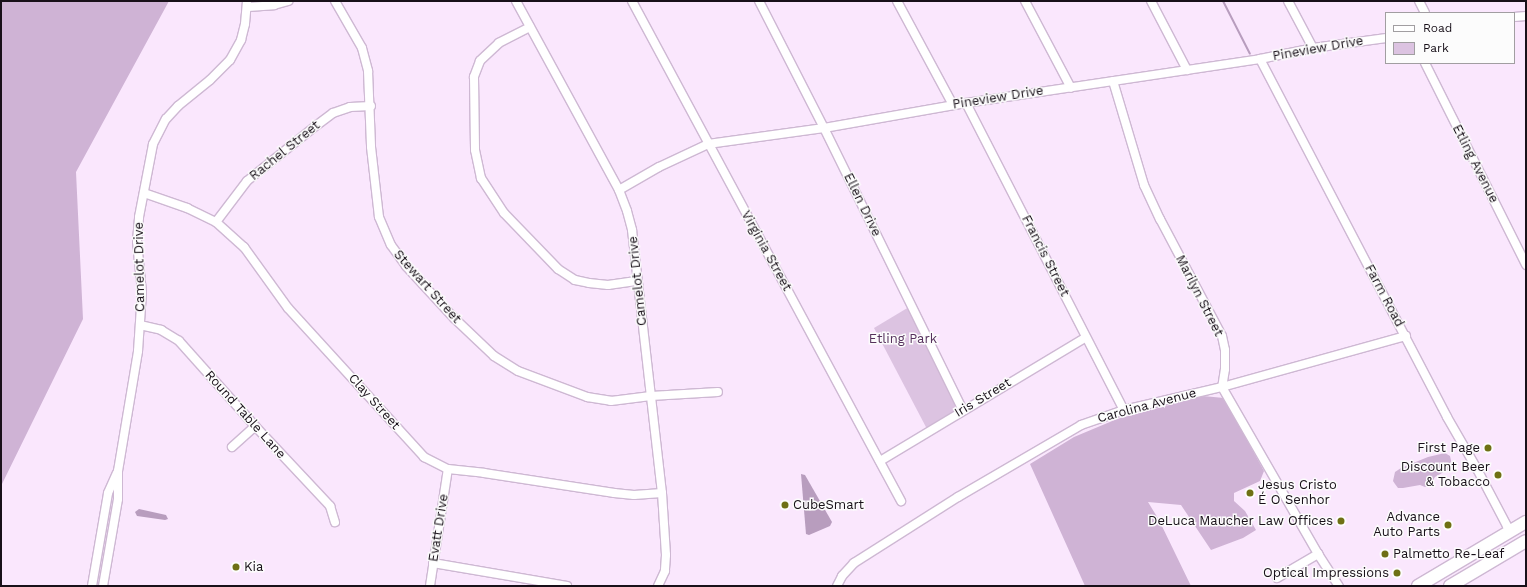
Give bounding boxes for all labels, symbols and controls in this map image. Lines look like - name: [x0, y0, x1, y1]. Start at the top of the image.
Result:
- legend: [1385, 12, 1515, 64]
- text: Road: [1423, 21, 1452, 35]
- street label: Pineview Drive: [1271, 33, 1365, 65]
- text: Park: [1423, 41, 1449, 55]
- street label: Pineview Drive: [951, 83, 1045, 113]
- street label: Rachel Street: [247, 118, 323, 184]
- street label: Etling Avenue: [1448, 122, 1502, 206]
- street label: Ellen Drive: [840, 171, 884, 239]
- street label: Virginia Street: [737, 208, 795, 294]
- street label: Francis Street: [1018, 213, 1072, 299]
- street label: Camelot Drive: [131, 222, 149, 312]
- street label: Camelot Drive: [626, 235, 650, 327]
- street label: Stewart Street: [390, 247, 464, 327]
- street label: Marilyn Street: [1172, 253, 1226, 339]
- street label: Farm Road: [1361, 262, 1407, 330]
- park label: Etling Park: [869, 331, 937, 347]
- street label: Round Table Lane: [201, 368, 289, 462]
- street label: Clay Street: [345, 371, 403, 433]
- street label: Iris Street: [952, 375, 1014, 421]
- street label: Carolina Avenue: [1096, 385, 1198, 427]
- place label: First Page: [1417, 440, 1480, 456]
- marker: First Page: [1483, 443, 1493, 453]
- place label: Discount Beer & Tobacco: [1401, 460, 1490, 491]
- marker: Discount Beer & Tobacco: [1493, 470, 1503, 480]
- place label: Jesus Cristo É O Senhor: [1258, 478, 1337, 509]
- marker: Jesus Cristo É O Senhor: [1245, 488, 1255, 498]
- street label: Evatt Drive: [426, 493, 452, 563]
- place label: CubeSmart: [793, 497, 864, 513]
- marker: CubeSmart: [780, 500, 790, 510]
- place label: Advance Auto Parts: [1373, 510, 1440, 541]
- place label: DeLuca Maucher Law Offices: [1147, 513, 1333, 529]
- marker: DeLuca Maucher Law Offices: [1336, 516, 1346, 526]
- marker: Advance Auto Parts: [1443, 520, 1453, 530]
- place label: Palmetto Re-Leaf: [1393, 546, 1504, 562]
- marker: Palmetto Re-Leaf: [1380, 549, 1390, 559]
- place label: Kia: [244, 559, 263, 575]
- marker: Kia: [231, 562, 241, 572]
- place label: Optical Impressions: [1263, 565, 1389, 581]
- marker: Optical Impressions: [1392, 568, 1402, 578]

